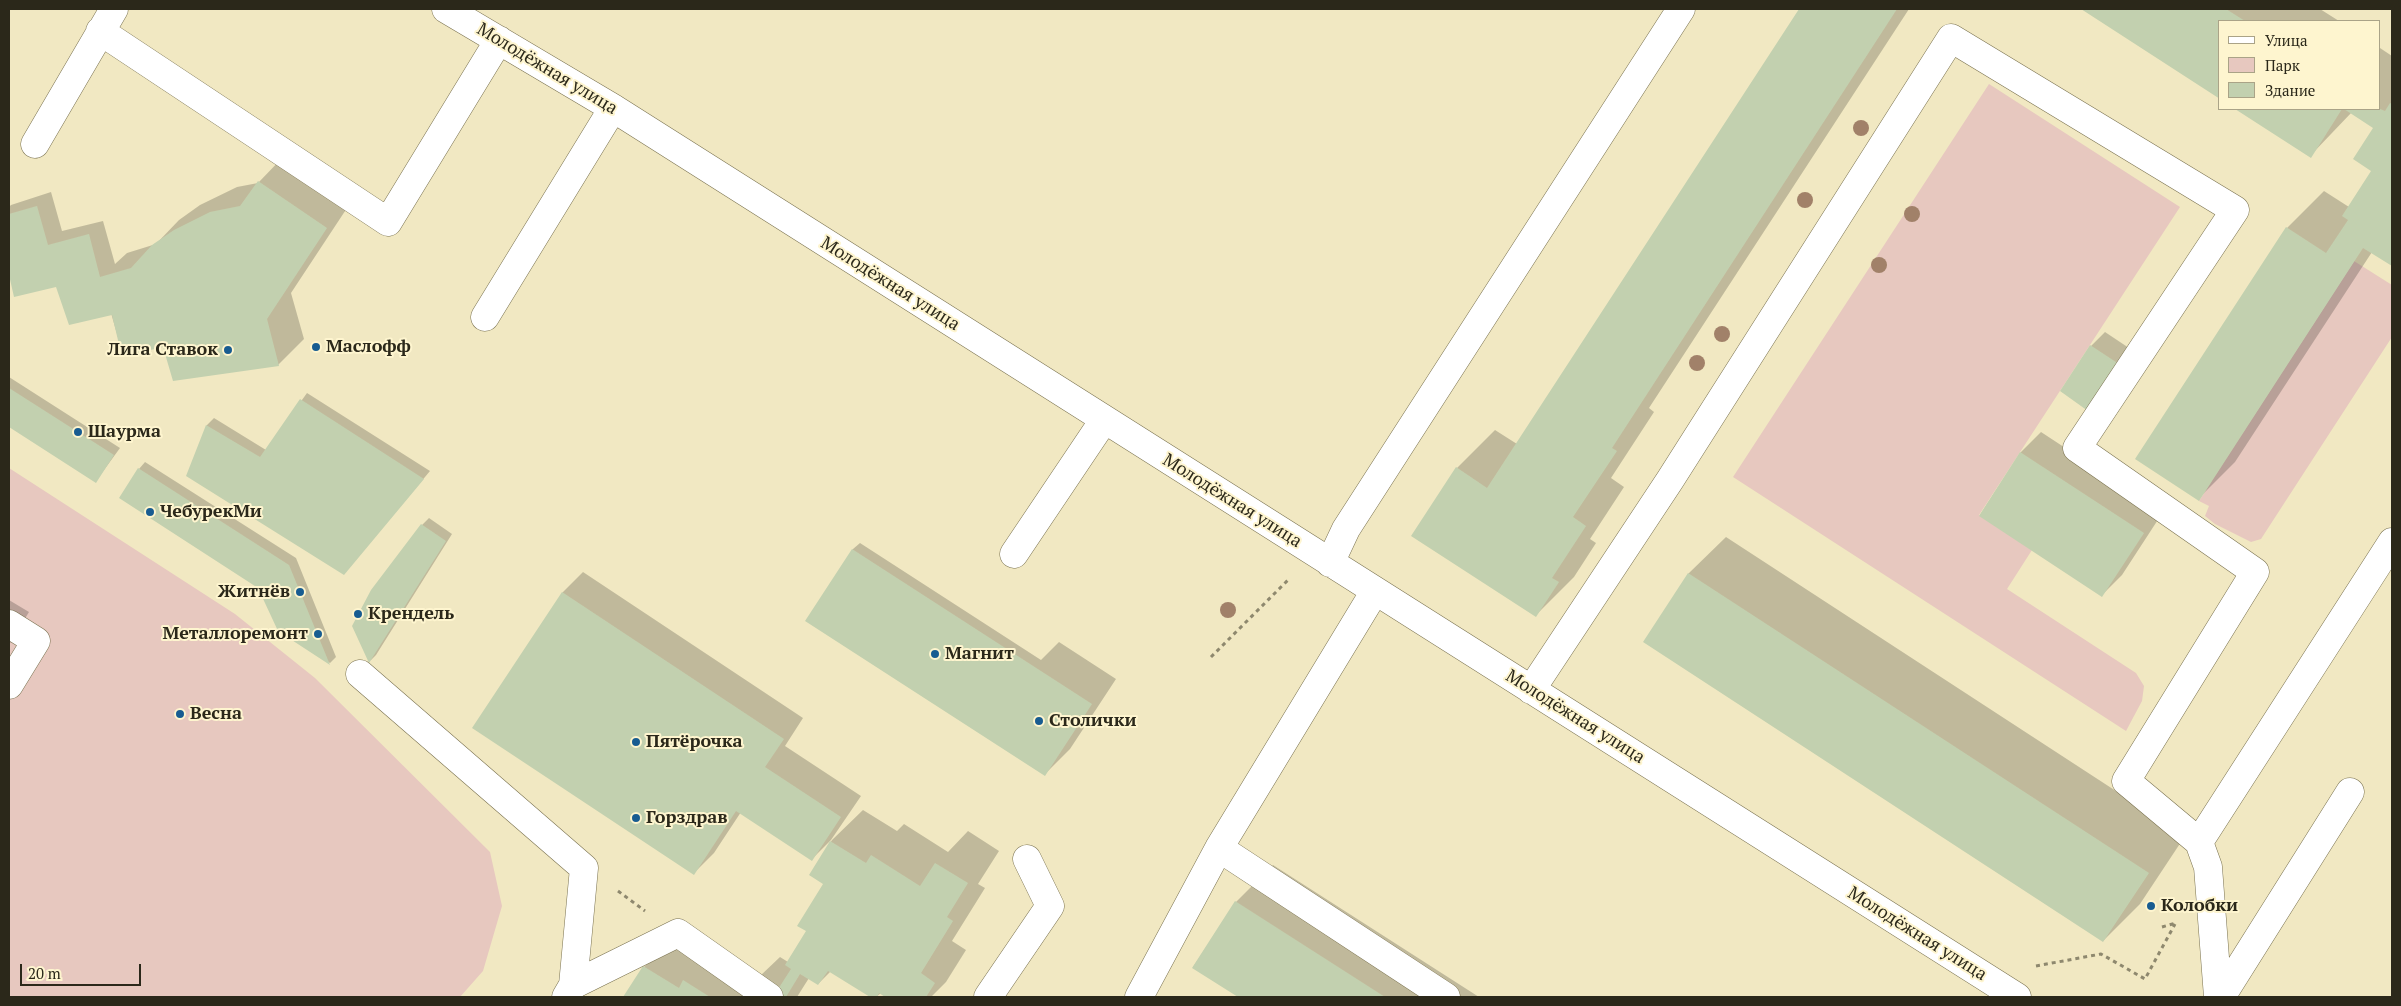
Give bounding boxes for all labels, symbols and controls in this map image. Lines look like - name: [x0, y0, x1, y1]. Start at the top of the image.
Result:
- street label: Молодёжная улица: [473, 19, 621, 119]
- legend: [2218, 20, 2381, 110]
- text: Улица: [2265, 30, 2308, 50]
- text: Парк: [2265, 55, 2300, 75]
- text: Здание: [2265, 80, 2315, 100]
- street label: Молодёжная улица: [816, 232, 964, 336]
- place label: Маслофф: [326, 336, 411, 358]
- place label: Лига Ставок: [107, 339, 218, 361]
- marker: Маслофф: [310, 341, 322, 353]
- marker: Лига Ставок: [222, 344, 234, 356]
- place label: Шаурма: [88, 421, 161, 443]
- marker: Шаурма: [72, 426, 84, 438]
- street label: Молодёжная улица: [1158, 449, 1306, 553]
- place label: ЧебурекМи: [160, 501, 262, 523]
- marker: ЧебурекМи: [144, 506, 156, 518]
- place label: Житнёв: [218, 581, 290, 603]
- marker: Житнёв: [294, 586, 306, 598]
- place label: Крендель: [368, 603, 454, 625]
- marker: Крендель: [352, 608, 364, 620]
- place label: Металлоремонт: [162, 623, 308, 645]
- marker: Металлоремонт: [312, 628, 324, 640]
- place label: Магнит: [945, 643, 1014, 665]
- marker: Магнит: [929, 648, 941, 660]
- street label: Молодёжная улица: [1501, 665, 1649, 769]
- place label: Весна: [190, 703, 242, 725]
- marker: Весна: [174, 708, 186, 720]
- place label: Столички: [1049, 710, 1136, 732]
- marker: Столички: [1033, 715, 1045, 727]
- place label: Пятёрочка: [646, 731, 742, 753]
- marker: Пятёрочка: [630, 736, 642, 748]
- place label: Горздрав: [646, 807, 728, 829]
- marker: Горздрав: [630, 812, 642, 824]
- street label: Молодёжная улица: [1843, 882, 1991, 986]
- place label: Колобки: [2161, 895, 2238, 917]
- marker: Колобки: [2145, 900, 2157, 912]
- scale bar: [22, 954, 144, 986]
- text: 20 m: [28, 963, 61, 983]

